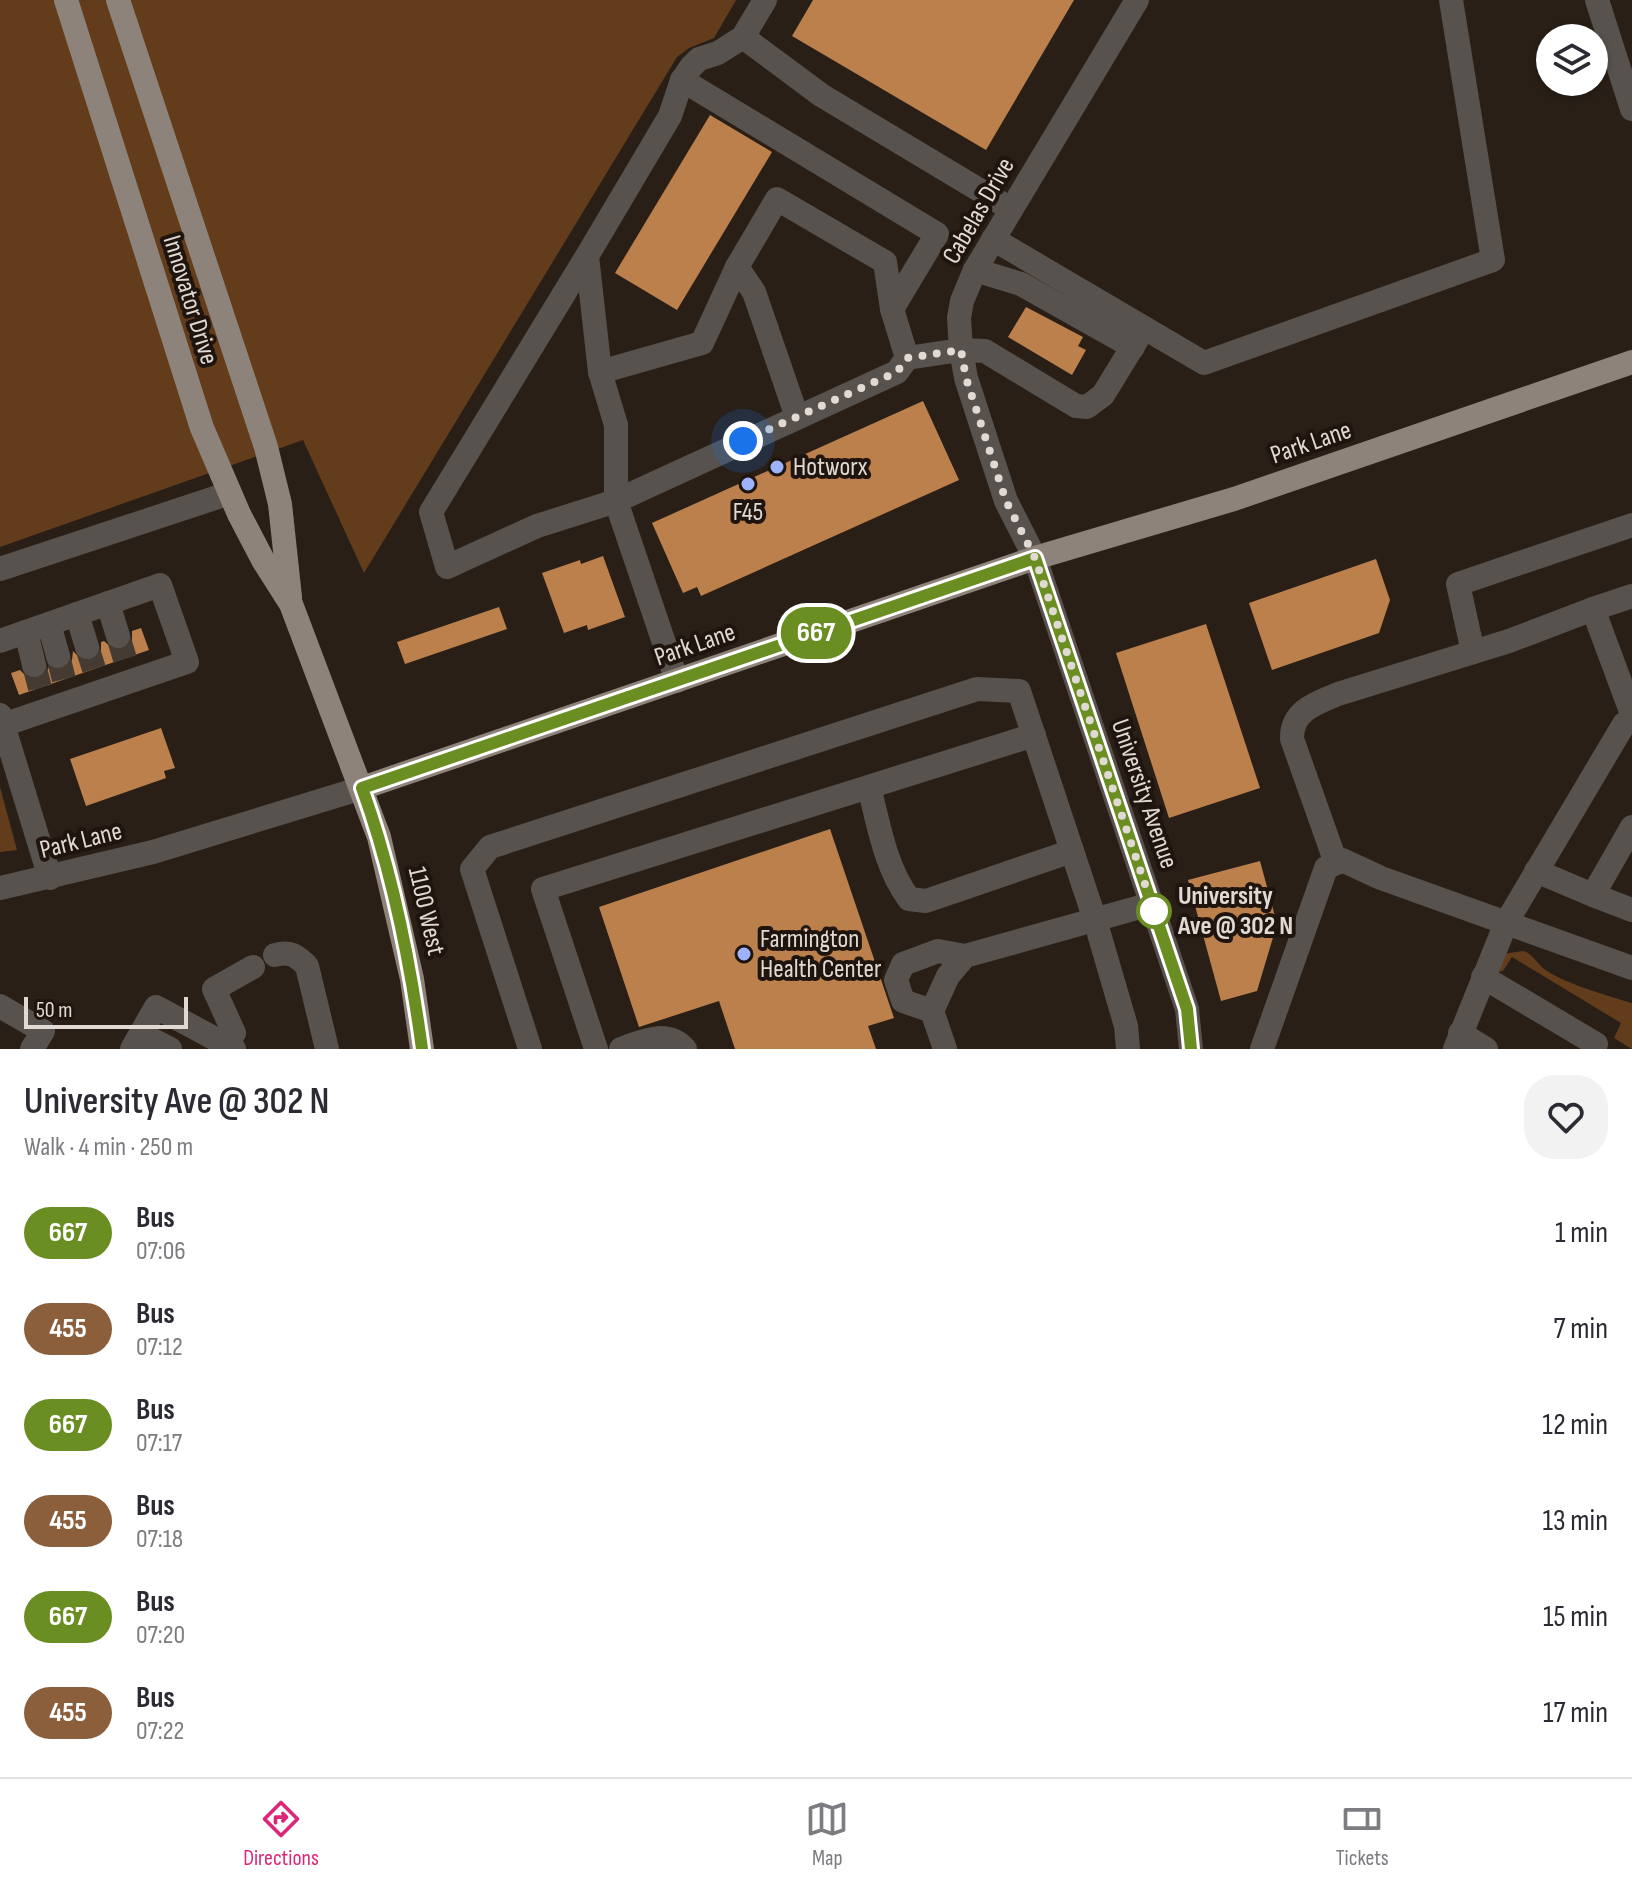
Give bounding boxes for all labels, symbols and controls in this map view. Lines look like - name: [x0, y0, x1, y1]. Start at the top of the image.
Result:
- map controls: [1536, 24, 1608, 96]
- button: layers: [1536, 24, 1608, 96]
- street label: Cabelas Drive: [936, 153, 1022, 269]
- street label: Innovator Drive: [156, 232, 224, 368]
- street label: Park Lane: [1267, 415, 1355, 471]
- your location: [723, 421, 763, 461]
- place label: Hotworx: [793, 452, 868, 483]
- marker: Hotworx: [768, 458, 786, 476]
- marker: F45: [739, 475, 757, 493]
- place label: F45: [733, 497, 763, 528]
- line badge: 667: [770, 607, 862, 659]
- text: 667: [797, 616, 835, 649]
- street label: Park Lane: [651, 617, 739, 673]
- street label: University Avenue: [1104, 715, 1184, 873]
- street label: Park Lane: [37, 816, 125, 866]
- street label: 1100 West: [401, 864, 451, 958]
- place label: University Ave @ 302 N: [1177, 881, 1293, 942]
- marker: University Ave @ 302 N: [1137, 894, 1171, 928]
- place label: Farmington Health Center: [760, 924, 882, 985]
- marker: Farmington Health Center: [735, 945, 753, 963]
- scale bar: [24, 993, 188, 1029]
- text: 50 m: [36, 997, 72, 1024]
- button: heart: [1524, 1075, 1608, 1159]
- text: University Ave @ 302 N: [24, 1079, 329, 1124]
- text: Walk · 4 min · 250 m: [24, 1132, 193, 1163]
- text: Bus: [136, 1200, 175, 1236]
- text: 1 min: [1555, 1215, 1608, 1251]
- text: 667: [49, 1216, 87, 1249]
- text: 07:06: [136, 1236, 186, 1267]
- text: Bus: [136, 1296, 175, 1332]
- text: 7 min: [1554, 1311, 1608, 1347]
- text: 455: [49, 1312, 87, 1345]
- text: 07:12: [136, 1332, 183, 1363]
- text: Bus: [136, 1392, 175, 1428]
- text: 12 min: [1542, 1407, 1608, 1443]
- text: 667: [49, 1408, 87, 1441]
- text: 07:17: [136, 1428, 182, 1459]
- text: Bus: [136, 1488, 175, 1524]
- text: 13 min: [1542, 1503, 1608, 1539]
- text: 455: [49, 1504, 87, 1537]
- text: 07:18: [136, 1524, 183, 1555]
- text: Bus: [136, 1584, 175, 1620]
- text: 15 min: [1543, 1599, 1608, 1635]
- text: 667: [49, 1600, 87, 1633]
- text: 07:20: [136, 1620, 185, 1651]
- text: Bus: [136, 1680, 175, 1716]
- text: 17 min: [1543, 1695, 1608, 1731]
- text: 455: [49, 1696, 87, 1729]
- text: 07:22: [136, 1716, 184, 1747]
- tab: Directions: [243, 1797, 319, 1872]
- tab: Map: [805, 1797, 849, 1872]
- tab: Tickets: [1336, 1797, 1389, 1872]

